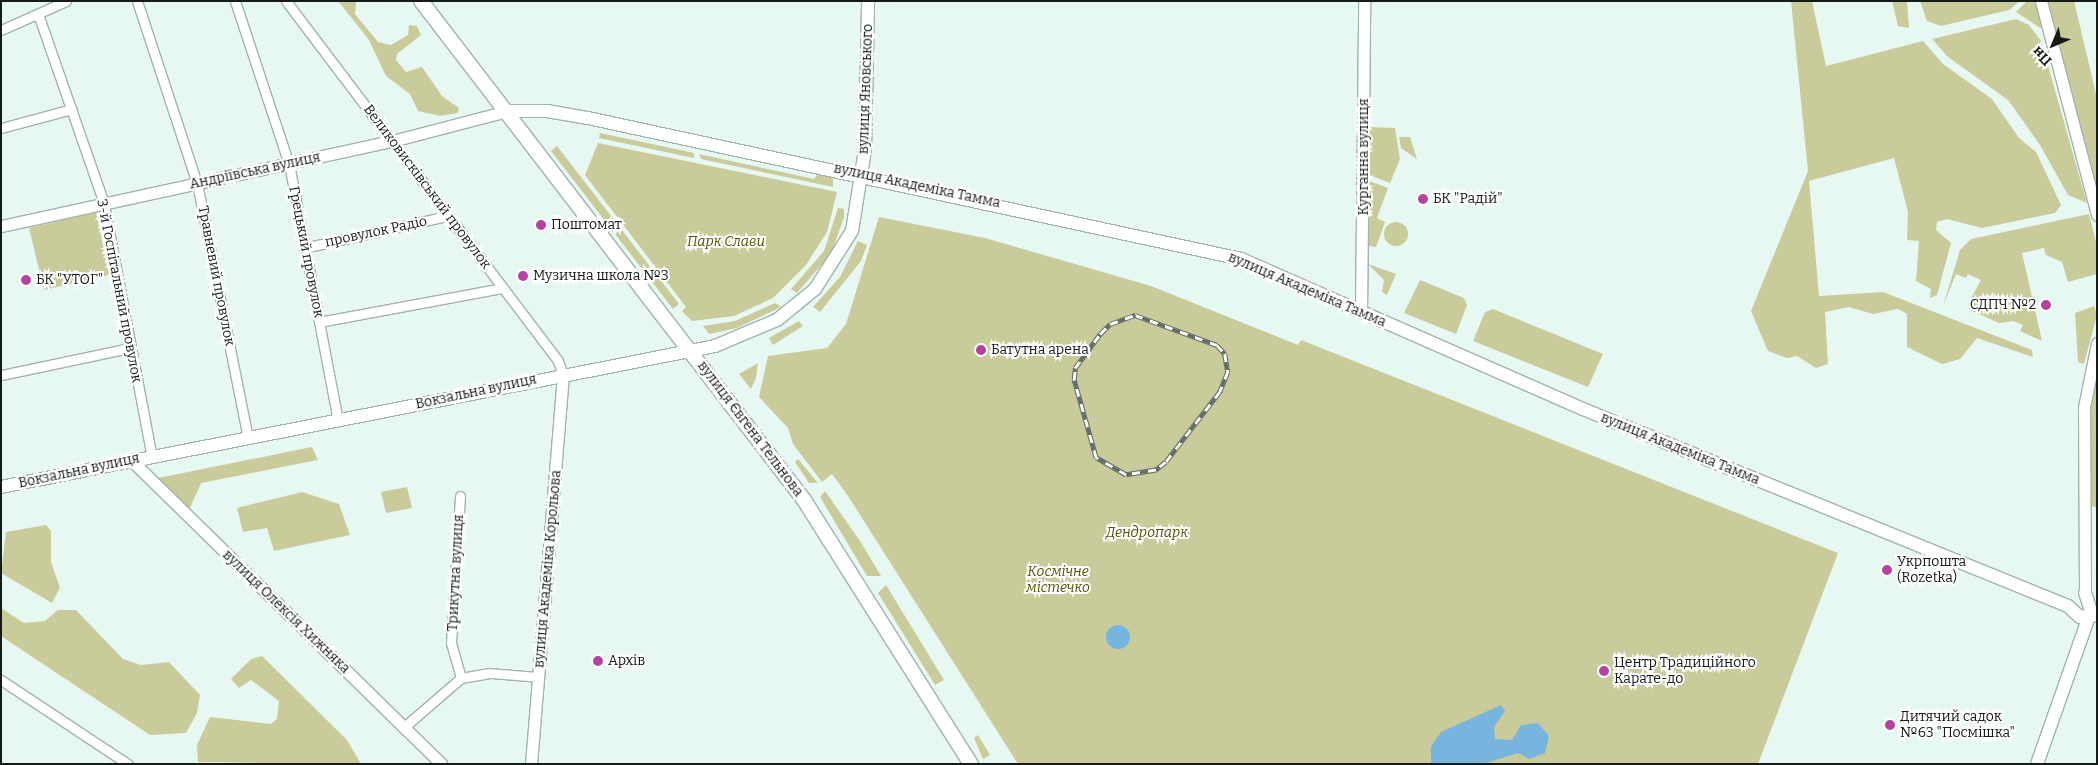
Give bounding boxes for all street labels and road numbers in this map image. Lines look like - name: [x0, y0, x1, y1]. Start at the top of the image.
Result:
- street label: вулиця Яновського: [855, 24, 877, 154]
- street label: Курганна вулиця: [1356, 99, 1372, 215]
- street label: Великовисківський провулок: [360, 101, 494, 273]
- street label: Андріївська вулиця: [188, 149, 322, 193]
- street label: вулиця Академіка Тамма: [832, 160, 1002, 212]
- street label: Грецький провулок: [285, 185, 327, 319]
- street label: 3-й Госпітальний провулок: [93, 198, 145, 384]
- street label: Травневий провулок: [194, 205, 238, 347]
- street label: провулок Радіо: [323, 213, 429, 251]
- street label: вулиця Академіка Тамма: [1226, 249, 1388, 331]
- street label: вулиця Євгена Тельнова: [694, 358, 806, 500]
- street label: Вокзальна вулиця: [414, 371, 538, 413]
- street label: вулиця Академіка Тамма: [1598, 409, 1762, 489]
- street label: Вокзальна вулиця: [17, 450, 141, 492]
- street label: вулиця Академіка Корольова: [531, 469, 565, 669]
- street label: Трикутна вулиця: [445, 514, 467, 632]
- street label: вулиця Олексія Хижняка: [219, 547, 353, 677]

